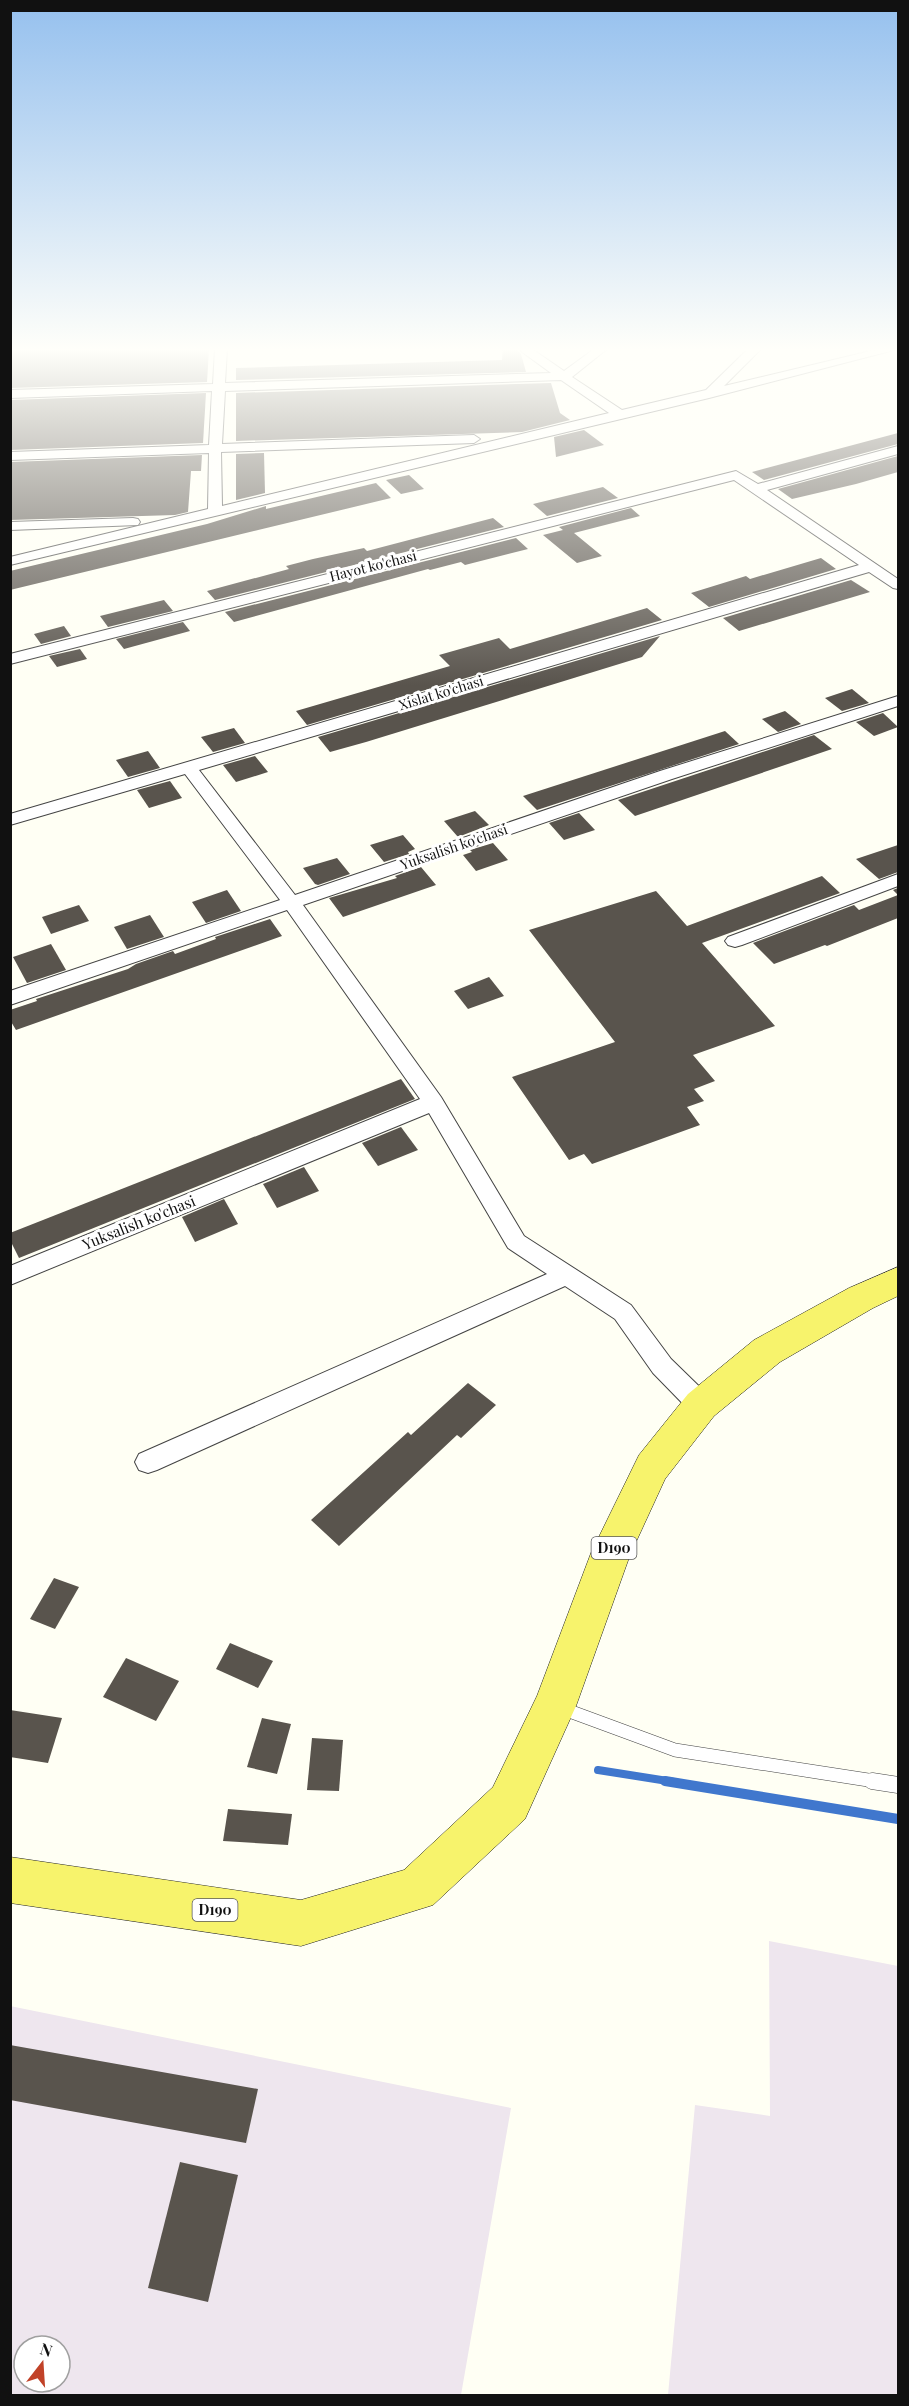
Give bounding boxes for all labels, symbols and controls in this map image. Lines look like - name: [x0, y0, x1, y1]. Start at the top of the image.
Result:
- street label: Hayot ko'chasi: [327, 545, 419, 586]
- street label: Xislat ko'chasi: [396, 671, 485, 714]
- street label: Yuksalish ko'chasi: [397, 819, 510, 874]
- street label: Yuksalish ko'chasi: [78, 1190, 199, 1254]
- road number: D190: [592, 1537, 636, 1559]
- road number: D190: [192, 1899, 238, 1921]
- north arrow: [12, 2334, 72, 2394]
- text: N: [38, 2337, 56, 2361]

